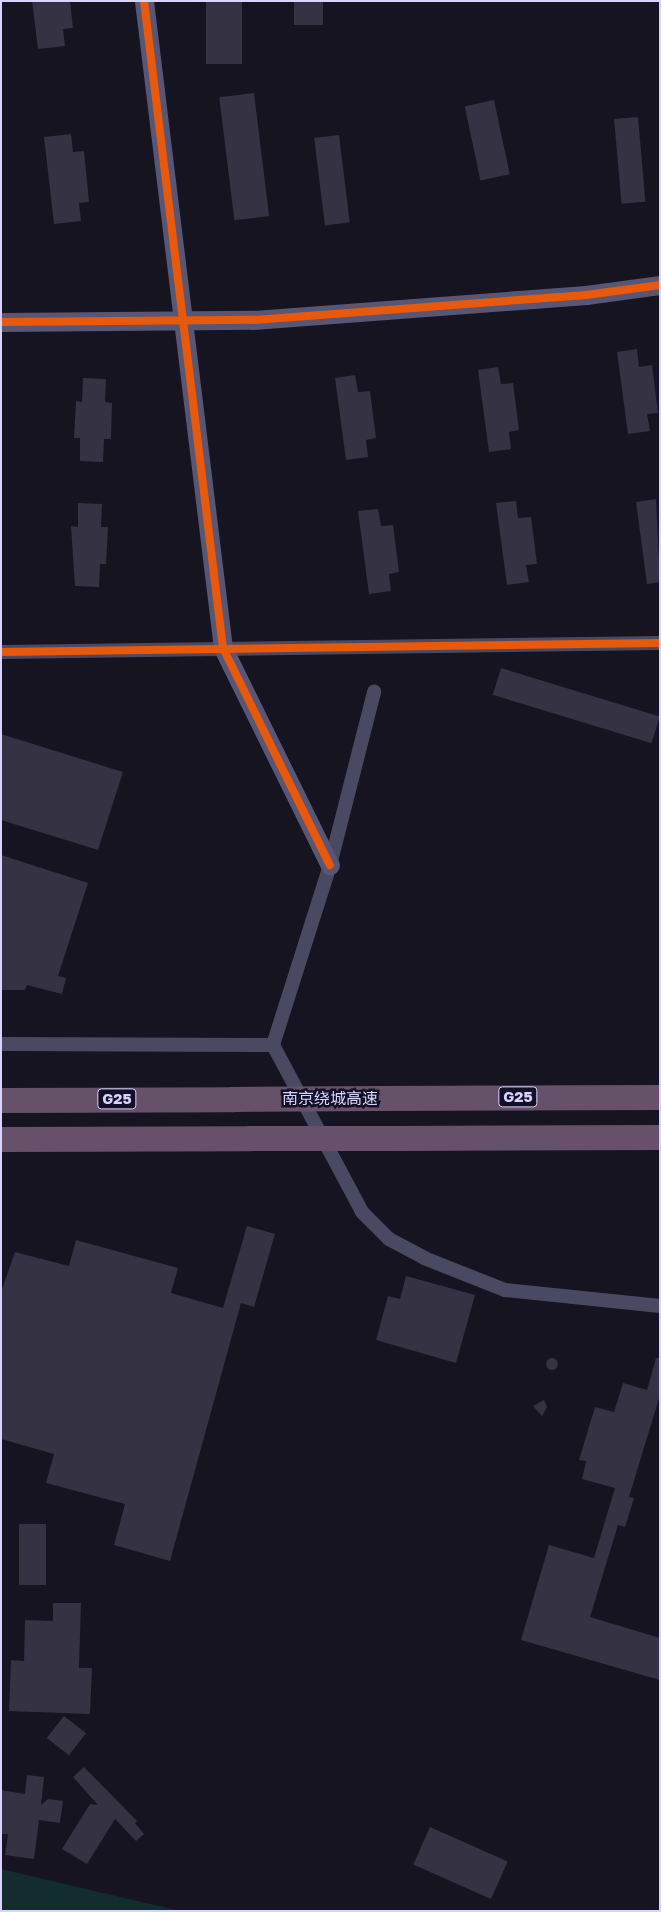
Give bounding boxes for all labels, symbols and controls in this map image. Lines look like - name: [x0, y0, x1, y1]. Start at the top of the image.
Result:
- road number: G25: [498, 1084, 538, 1110]
- road number: G25: [97, 1086, 137, 1112]
- street label: 南京绕城高速: [282, 1088, 378, 1108]

